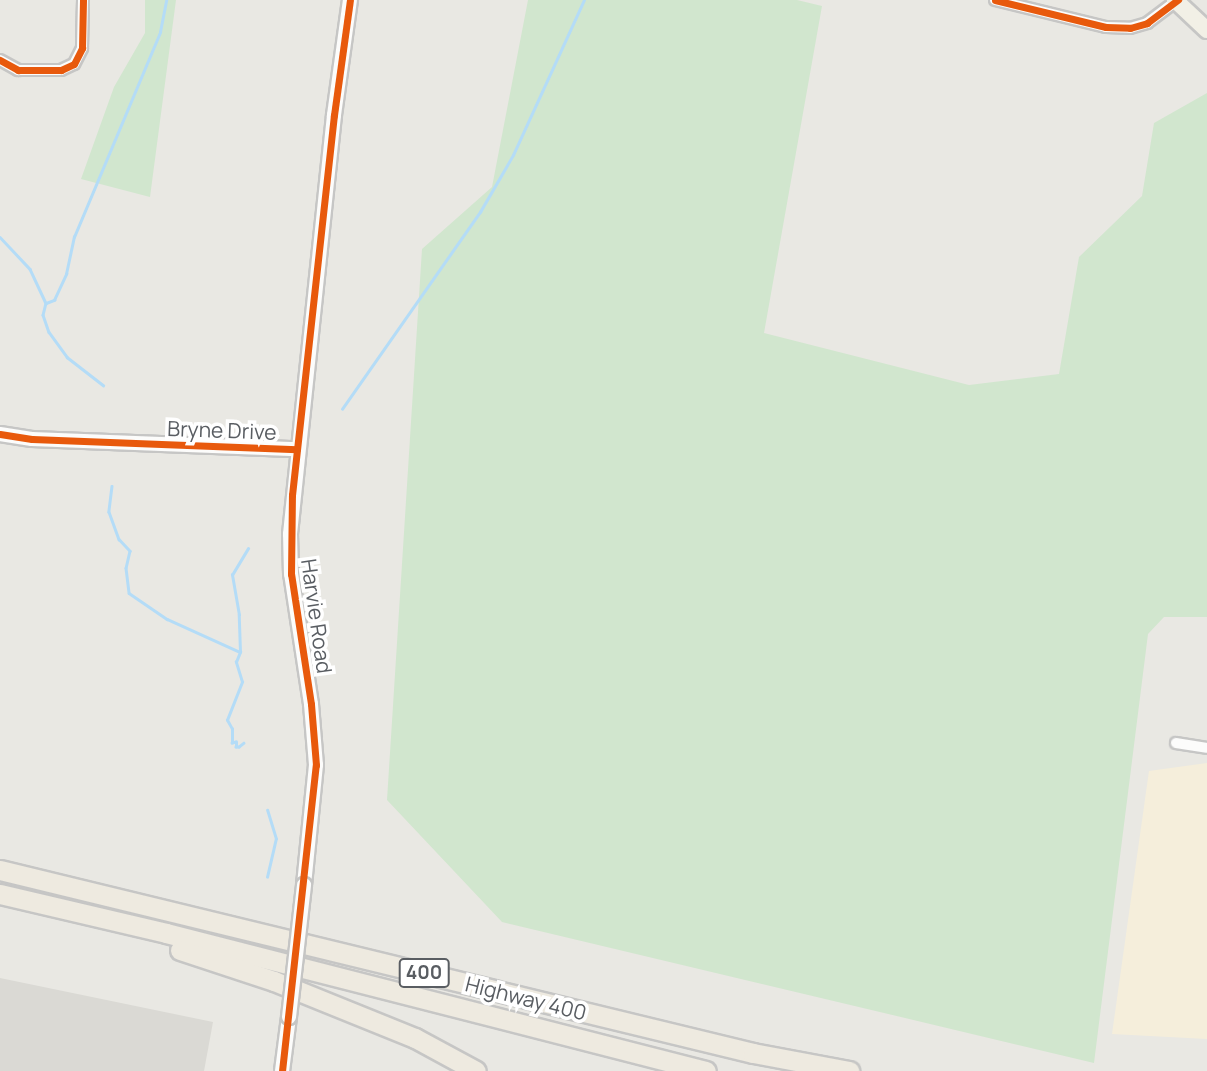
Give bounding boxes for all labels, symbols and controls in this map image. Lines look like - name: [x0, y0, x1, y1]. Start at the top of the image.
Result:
- street label: Bryne Drive: [167, 415, 277, 445]
- street label: Harvie Road: [296, 557, 338, 675]
- road number: 400: [398, 958, 450, 988]
- street label: Highway 400: [463, 971, 589, 1025]

